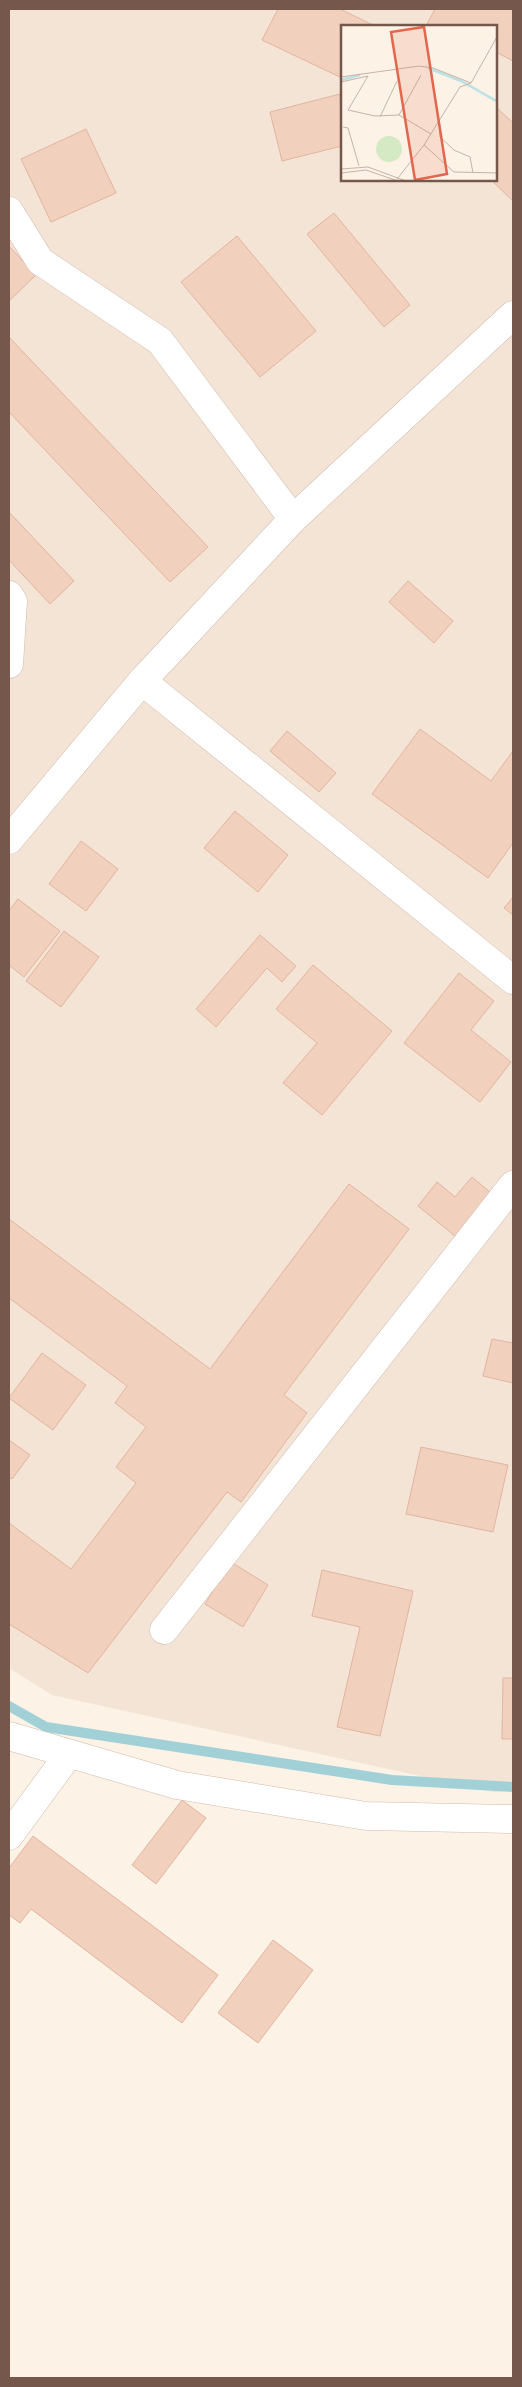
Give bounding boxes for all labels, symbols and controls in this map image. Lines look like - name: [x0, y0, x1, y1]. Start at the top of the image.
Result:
- inset map: [341, 25, 497, 181]

